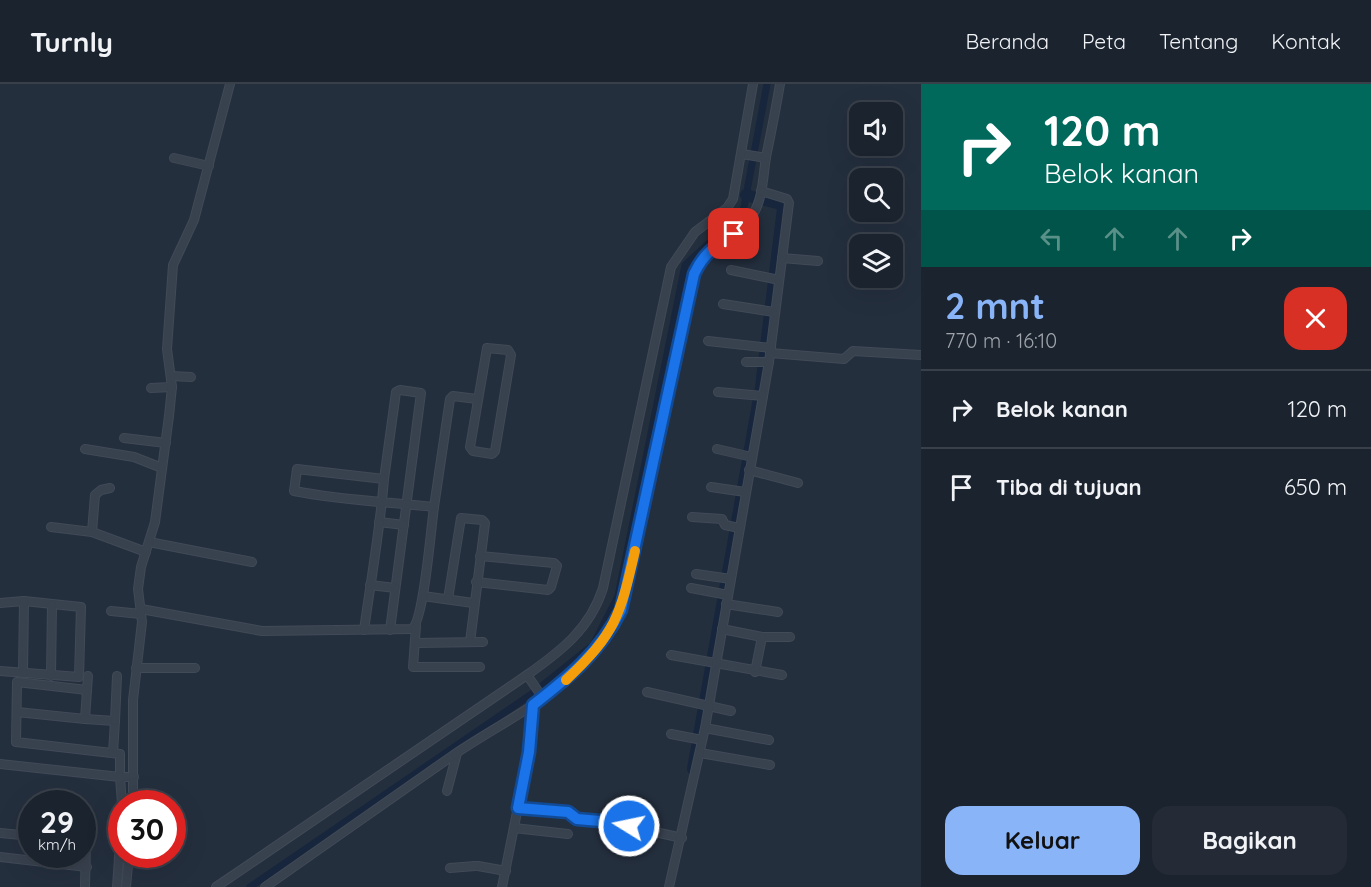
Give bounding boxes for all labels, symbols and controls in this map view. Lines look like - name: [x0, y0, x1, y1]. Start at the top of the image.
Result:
- text: Turnly: [30, 24, 113, 59]
- text: Beranda: [965, 28, 1049, 54]
- text: Peta: [1082, 28, 1126, 54]
- text: Tentang: [1159, 28, 1238, 54]
- text: Kontak: [1271, 28, 1341, 54]
- map controls: [849, 102, 903, 288]
- button: sound: [849, 102, 903, 156]
- text: 120 m: [1044, 104, 1161, 157]
- icon: right: [945, 108, 1023, 186]
- text: Belok kanan: [1044, 156, 1199, 190]
- button: search: [849, 168, 903, 222]
- pin: [708, 208, 759, 259]
- icon: arrive: [717, 217, 750, 250]
- icon: left: [1035, 222, 1068, 255]
- icon: ahead: [1098, 222, 1131, 255]
- icon: ahead: [1161, 222, 1194, 255]
- icon: right: [1224, 222, 1257, 255]
- button: layers: [849, 234, 903, 288]
- text: 2 mnt: [945, 283, 1045, 328]
- button: close: [1284, 287, 1347, 350]
- text: 770 m · 16:10: [945, 328, 1057, 353]
- icon: right: [945, 393, 978, 426]
- text: Belok kanan: [996, 395, 1128, 423]
- text: 120 m: [1288, 395, 1347, 423]
- icon: arrive: [945, 471, 978, 504]
- text: Tiba di tujuan: [996, 473, 1142, 501]
- text: 650 m: [1284, 473, 1347, 501]
- speed limit sign: 30: [108, 790, 186, 868]
- position arrow: [597, 794, 661, 858]
- text: 29: [40, 803, 74, 841]
- button: Keluar: [945, 806, 1140, 875]
- button: Bagikan: [1152, 806, 1347, 875]
- text: km/h: [38, 835, 76, 854]

